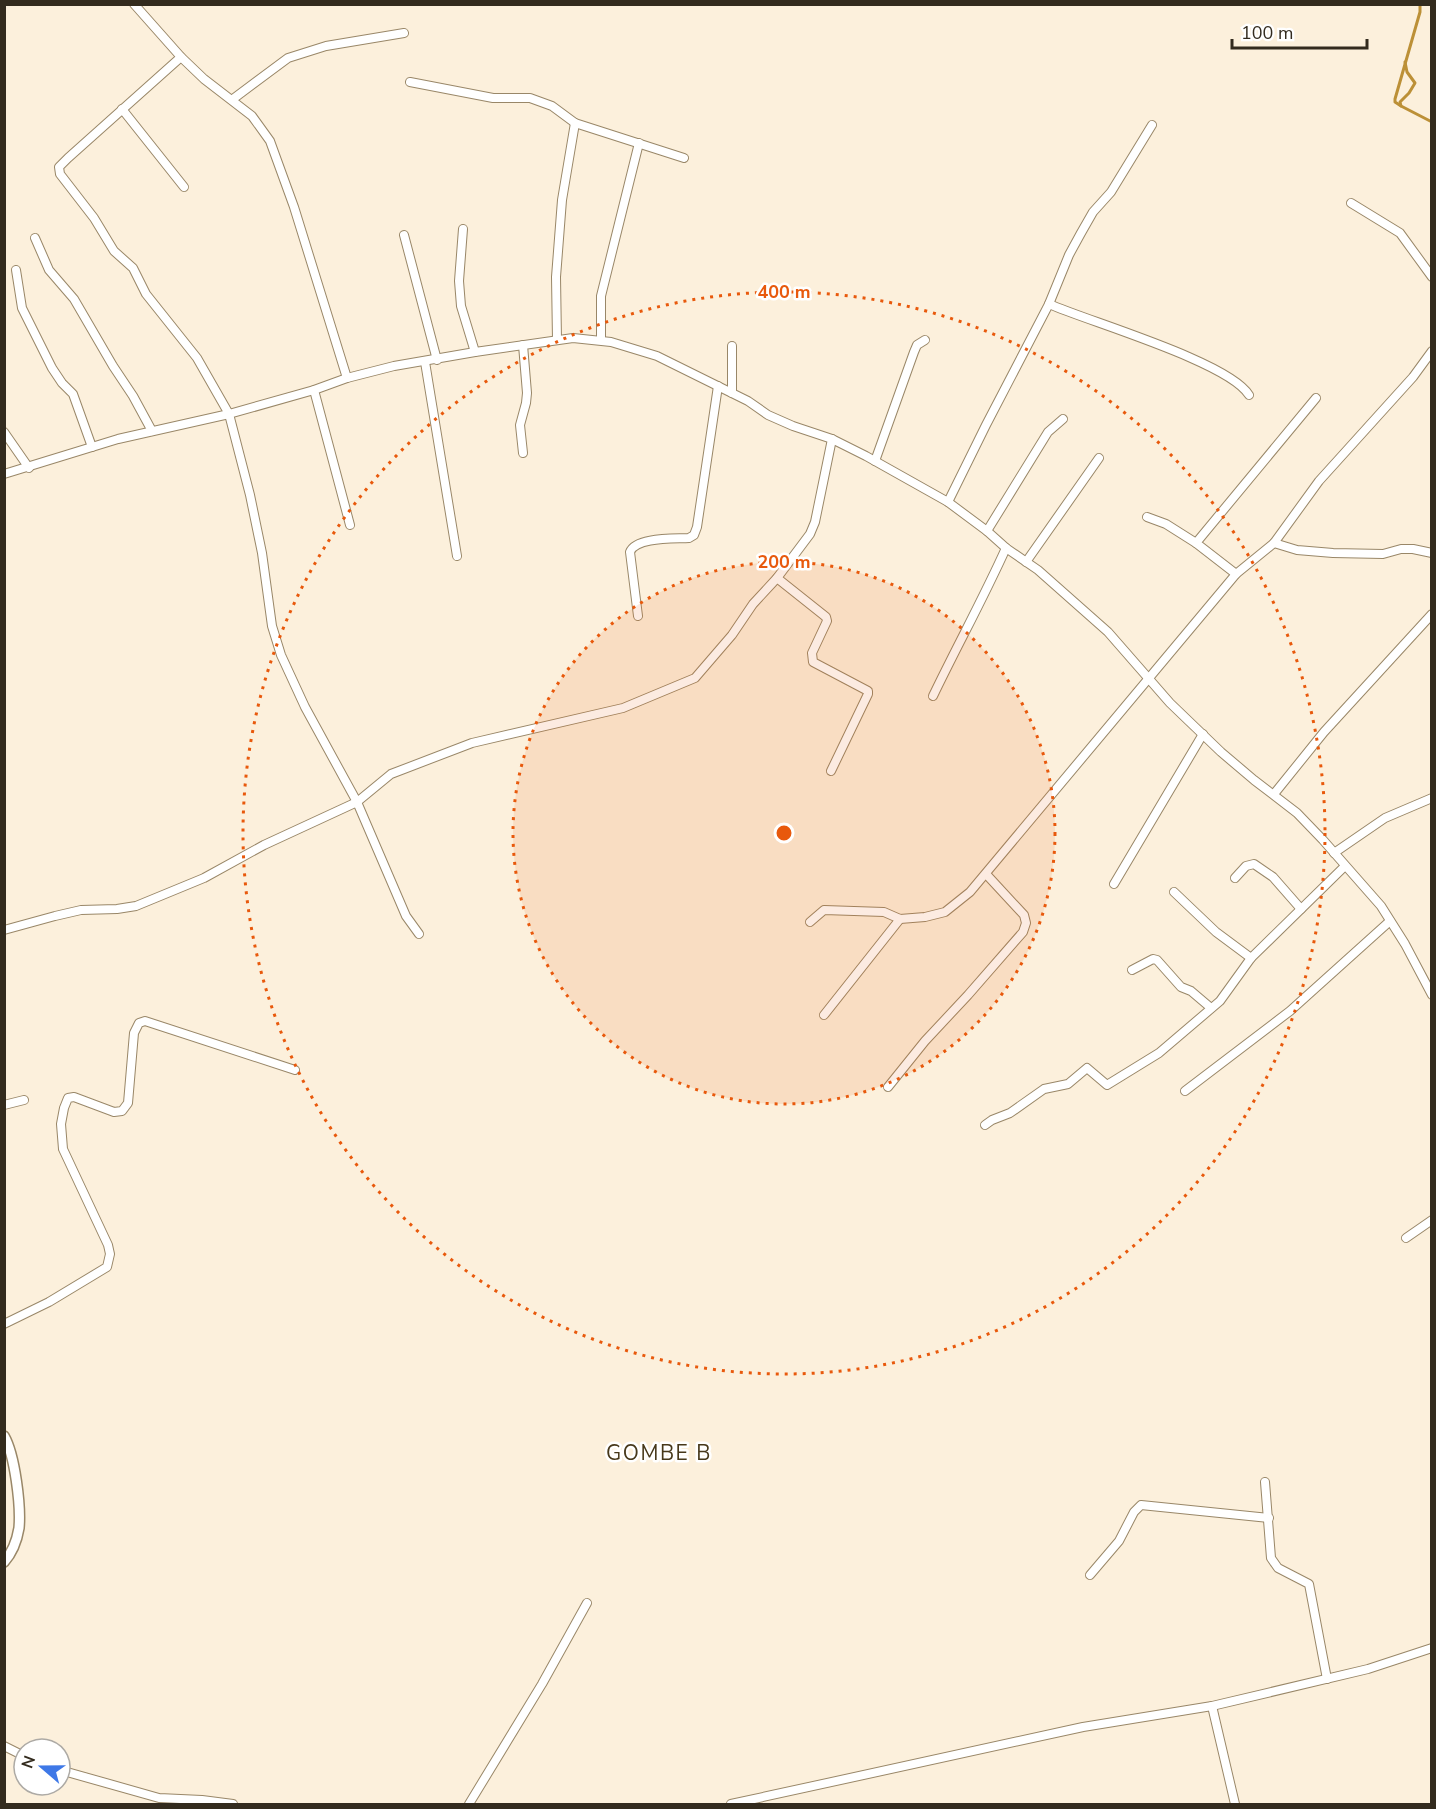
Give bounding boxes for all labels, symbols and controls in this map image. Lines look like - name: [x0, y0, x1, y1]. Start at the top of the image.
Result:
- scale bar: [1232, 12, 1367, 50]
- text: 100 m: [1241, 21, 1293, 45]
- text: 400 m: [757, 280, 811, 304]
- text: 200 m: [757, 550, 811, 574]
- centre of rings: [774, 823, 794, 843]
- district label: GOMBE B: [606, 1439, 712, 1467]
- north arrow: [12, 1737, 72, 1797]
- text: N: [16, 1753, 41, 1772]

